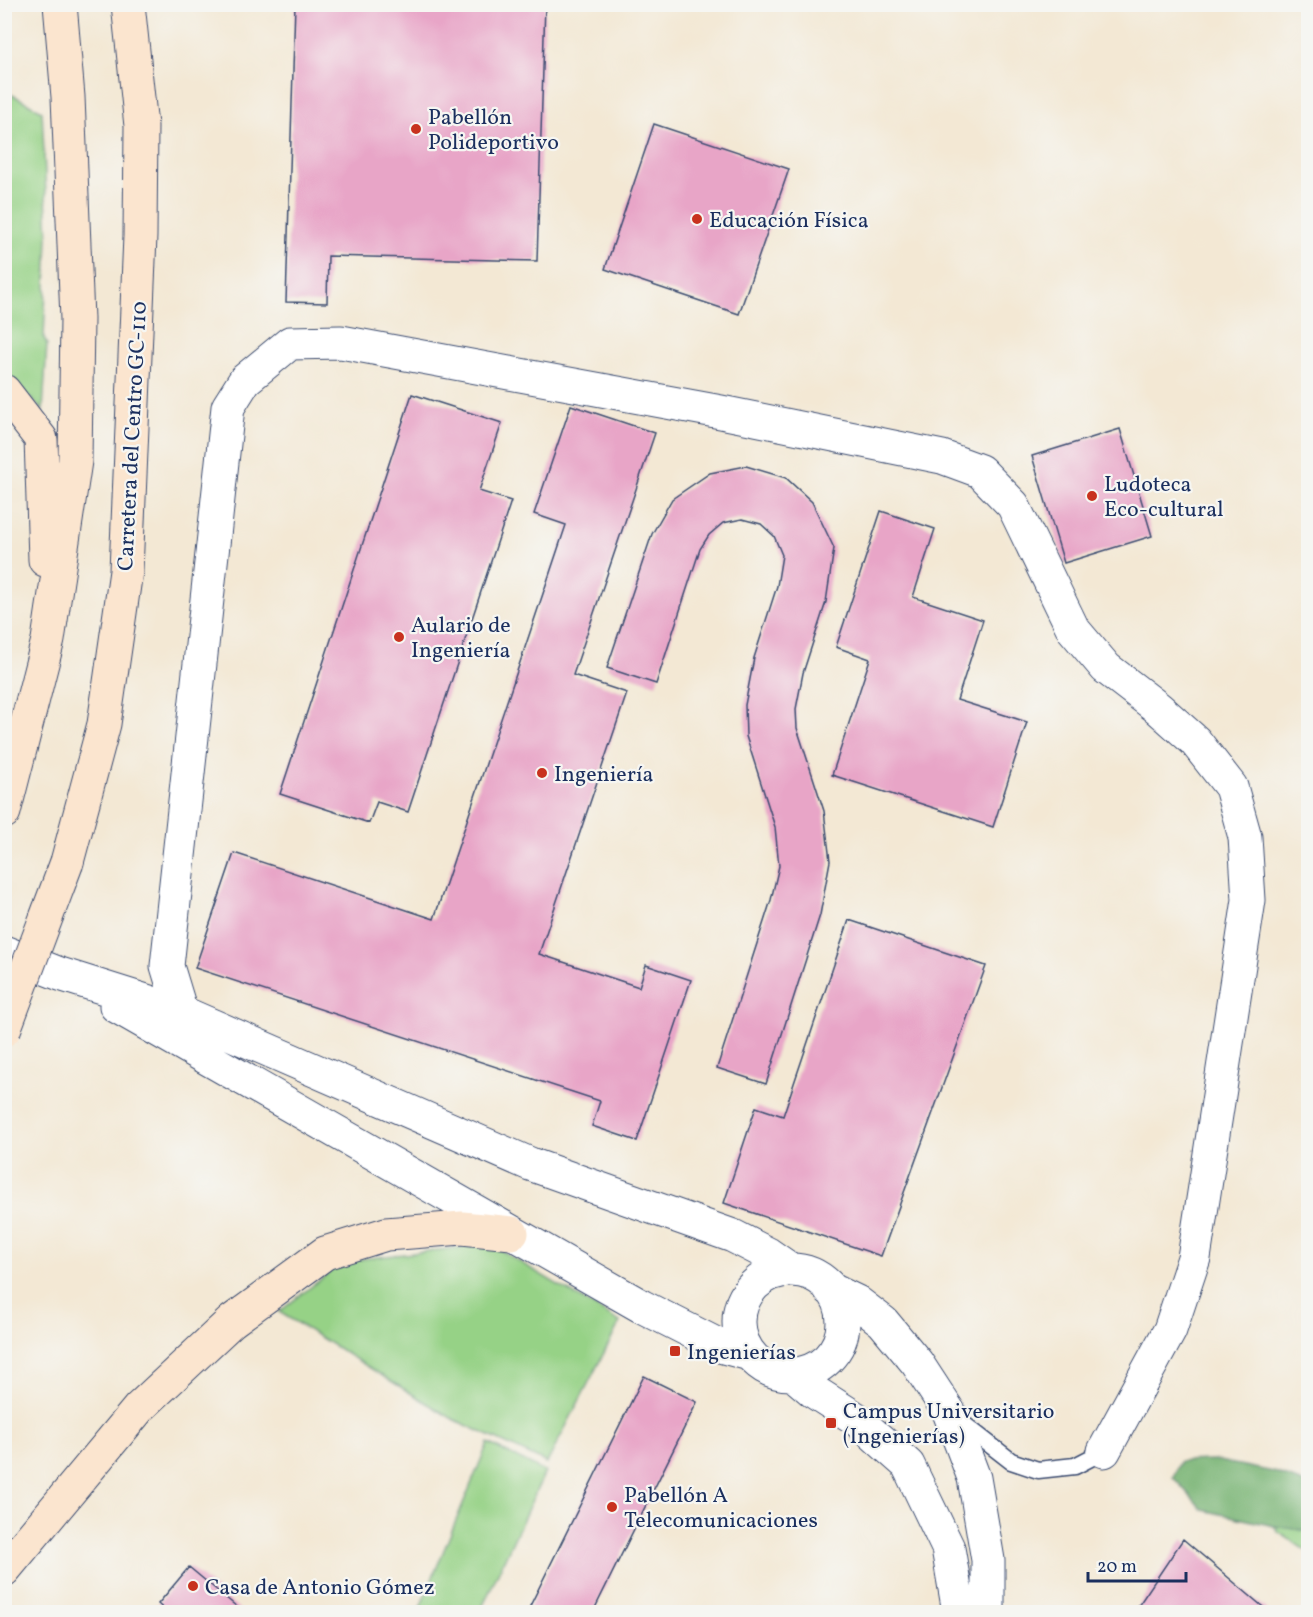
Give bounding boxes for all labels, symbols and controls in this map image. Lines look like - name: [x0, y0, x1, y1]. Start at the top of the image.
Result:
- place label: Pabellón Polideportivo: [428, 103, 559, 159]
- marker: Pabellón Polideportivo: [409, 122, 423, 136]
- place label: Educación Física: [709, 206, 869, 237]
- marker: Educación Física: [690, 212, 704, 226]
- street label: Carretera del Centro GC-110: [111, 300, 156, 572]
- place label: Ludoteca Eco-cultural: [1104, 470, 1224, 526]
- marker: Ludoteca Eco-cultural: [1085, 489, 1099, 503]
- place label: Aulario de Ingeniería: [411, 611, 511, 667]
- marker: Aulario de Ingeniería: [392, 630, 406, 644]
- place label: Ingeniería: [554, 760, 654, 791]
- marker: Ingeniería: [535, 766, 549, 780]
- place label: Ingenierías: [687, 1338, 796, 1369]
- marker: Ingenierías: [668, 1344, 682, 1358]
- place label: Campus Universitario (Ingenierías): [843, 1397, 1055, 1453]
- marker: Campus Universitario (Ingenierías): [824, 1416, 838, 1430]
- place label: Pabellón A Telecomunicaciones: [624, 1481, 818, 1537]
- marker: Pabellón A Telecomunicaciones: [605, 1500, 619, 1514]
- scale bar: [1088, 1545, 1186, 1583]
- text: 20 m: [1097, 1555, 1137, 1580]
- place label: Casa de Antonio Gómez: [205, 1573, 435, 1604]
- marker: Casa de Antonio Gómez: [186, 1579, 200, 1593]

